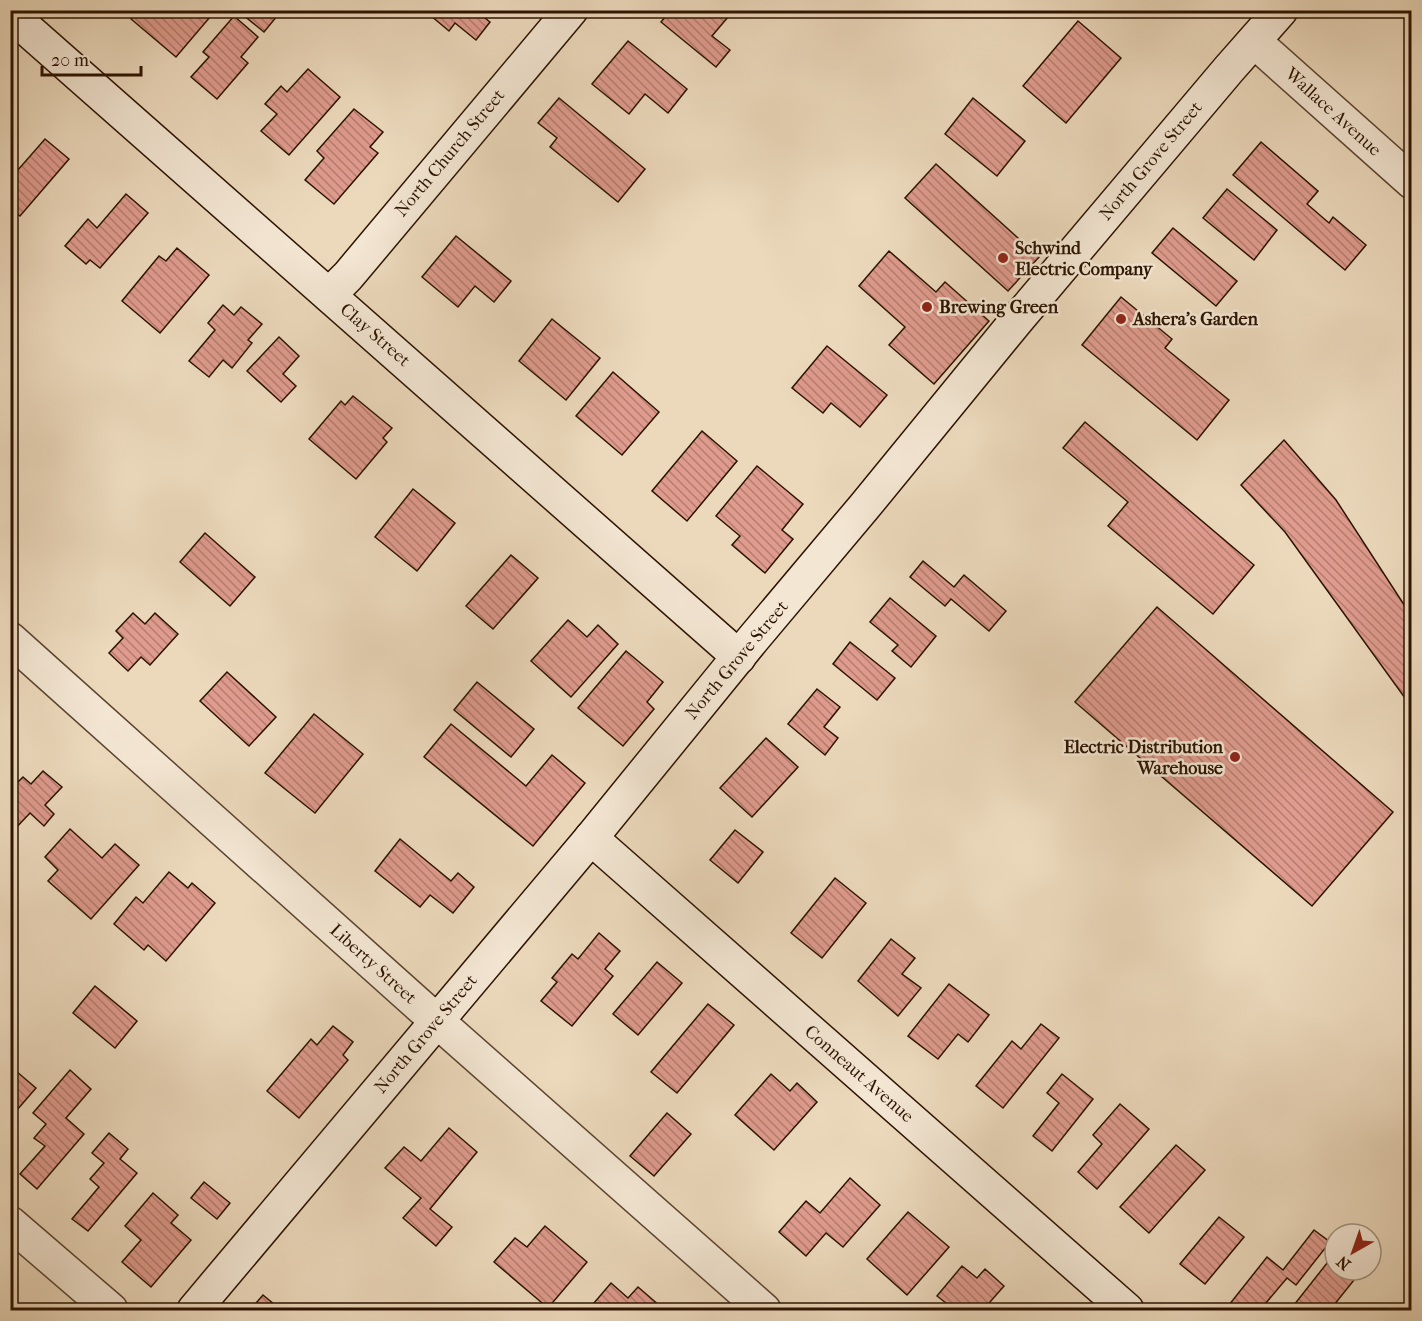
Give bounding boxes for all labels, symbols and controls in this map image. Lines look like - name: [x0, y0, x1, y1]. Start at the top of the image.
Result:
- scale bar: [42, 39, 141, 77]
- text: 20 m: [51, 50, 89, 71]
- street label: Wallace Avenue: [1280, 63, 1385, 161]
- street label: North Church Street: [391, 85, 510, 221]
- street label: North Grove Street: [1095, 97, 1207, 225]
- place label: Schwind Electric Company: [1015, 238, 1154, 280]
- marker: Schwind Electric Company: [996, 251, 1010, 265]
- place label: Brewing Green: [939, 297, 1059, 318]
- street label: Clay Street: [336, 299, 415, 372]
- marker: Brewing Green: [920, 300, 934, 314]
- place label: Ashera's Garden: [1132, 309, 1258, 330]
- marker: Ashera's Garden: [1114, 312, 1128, 326]
- street label: North Grove Street: [681, 596, 793, 724]
- place label: Electric Distribution Warehouse: [1064, 737, 1224, 779]
- marker: Electric Distribution Warehouse: [1228, 750, 1242, 764]
- street label: Liberty Street: [325, 920, 421, 1009]
- street label: North Grove Street: [370, 970, 482, 1098]
- street label: Conneaut Avenue: [800, 1021, 918, 1127]
- north arrow: [1323, 1222, 1383, 1282]
- text: N: [1332, 1251, 1354, 1274]

